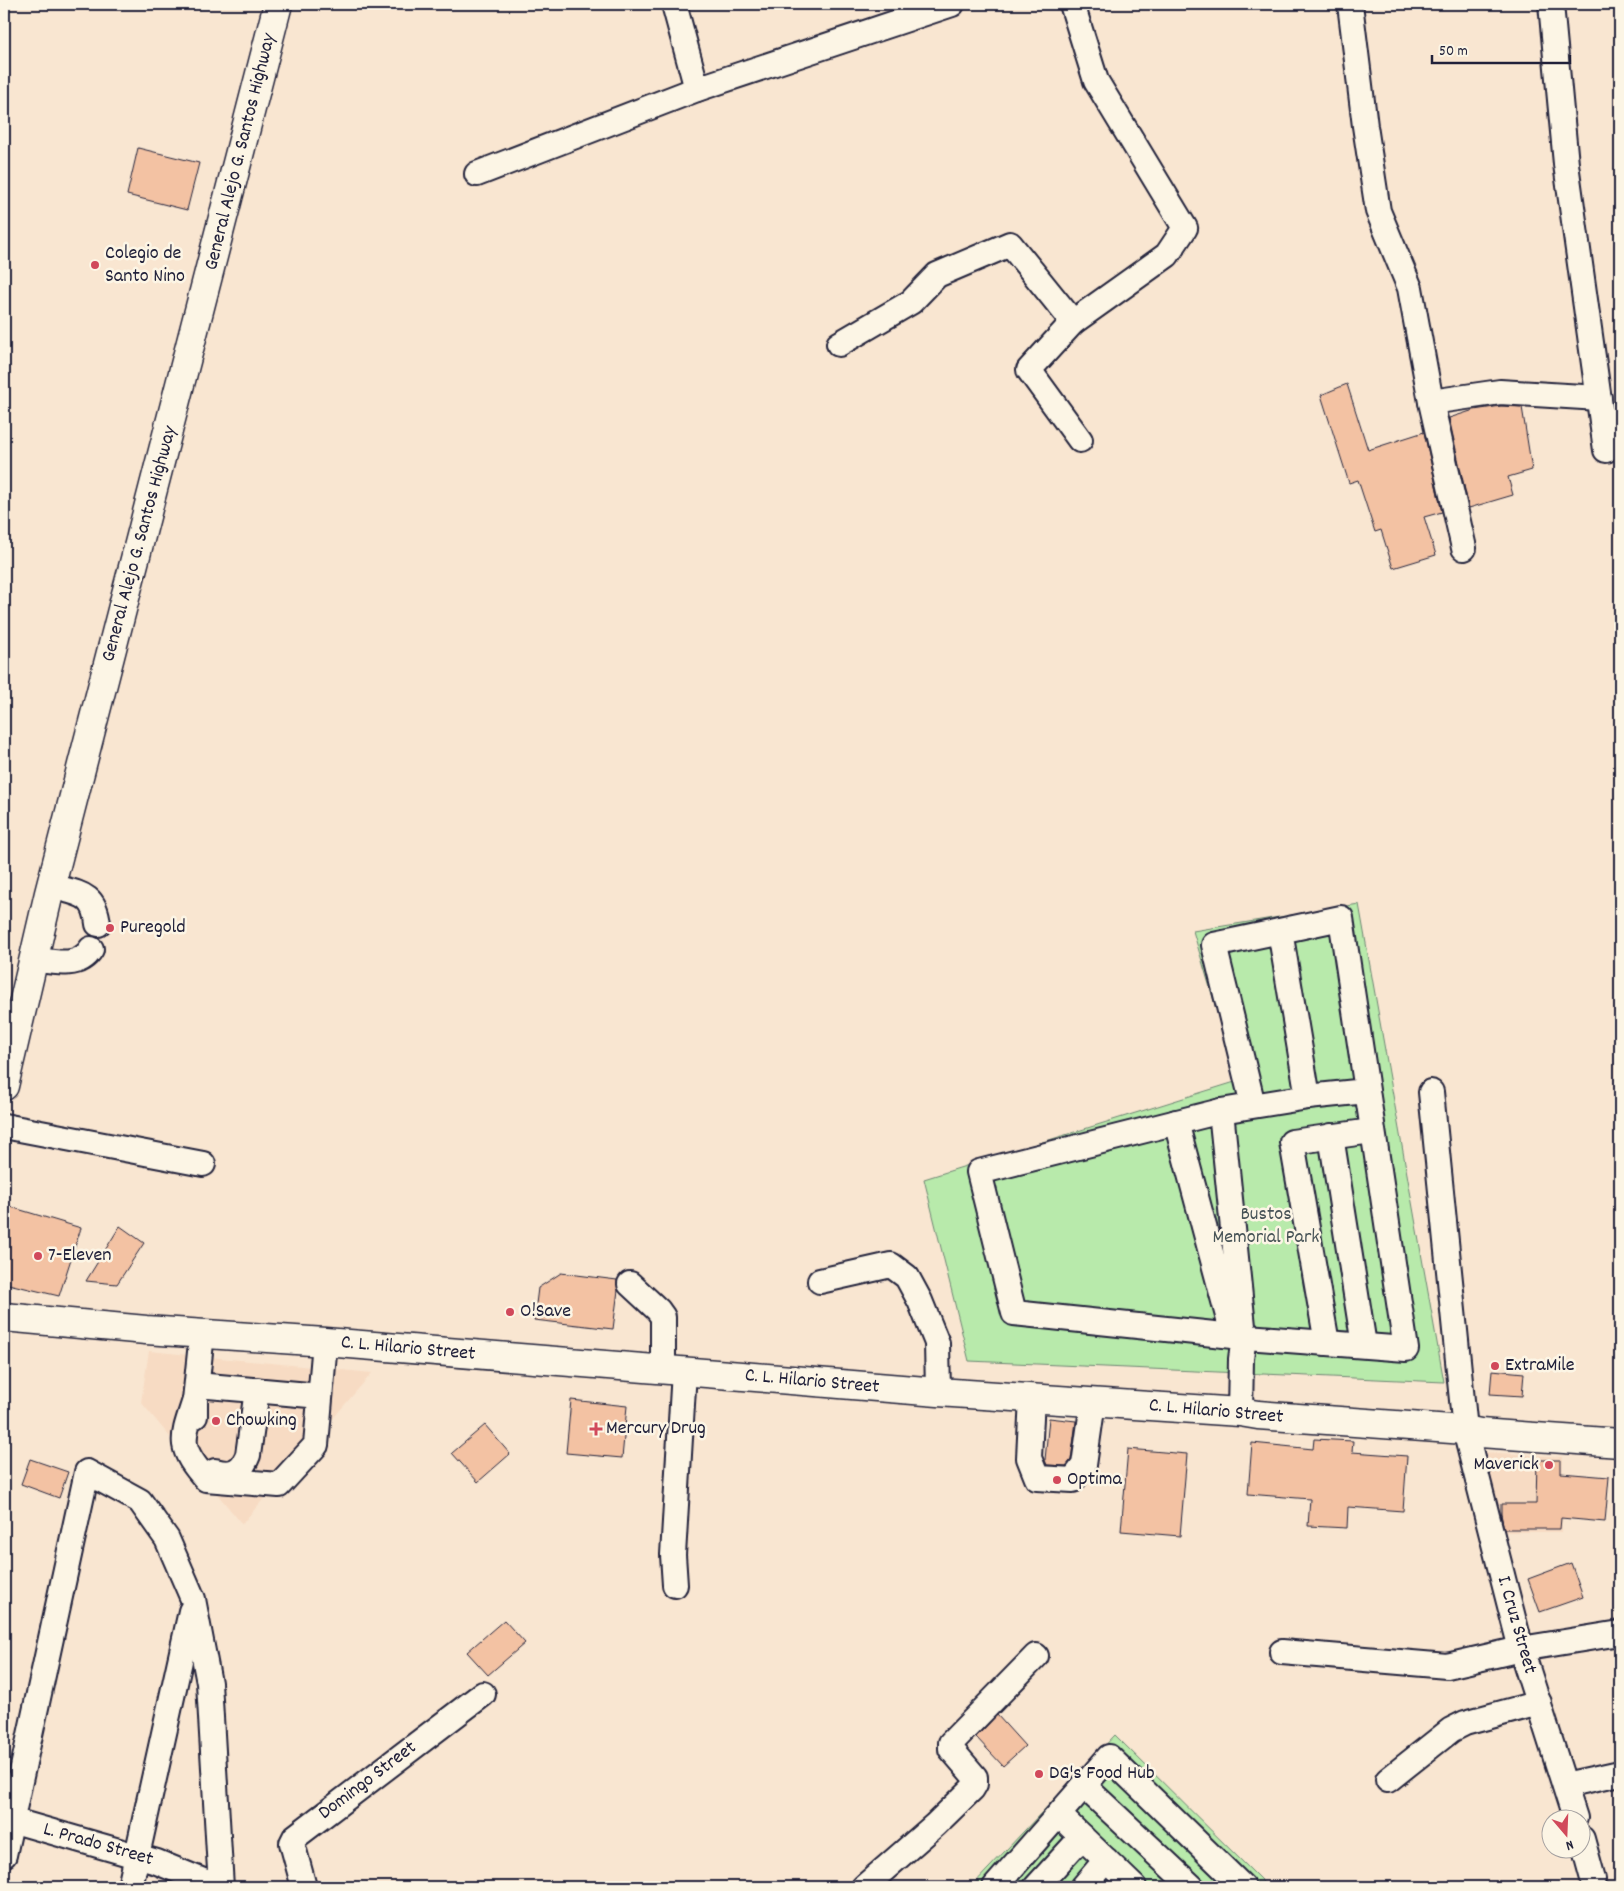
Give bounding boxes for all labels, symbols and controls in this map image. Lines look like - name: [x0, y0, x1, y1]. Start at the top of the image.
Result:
- street label: General Alejo G. Santos Highway: [198, 30, 284, 273]
- scale bar: [1432, 32, 1569, 64]
- text: 50 m: [1439, 41, 1468, 63]
- place label: Colegio de Santo Nino: [105, 240, 185, 291]
- marker: Colegio de Santo Nino: [89, 259, 101, 271]
- street label: General Alejo G. Santos Highway: [95, 422, 185, 665]
- place label: Puregold: [120, 914, 186, 942]
- marker: Puregold: [104, 922, 116, 934]
- park label: Bustos Memorial Park: [1212, 1201, 1320, 1252]
- place label: 7-Eleven: [48, 1242, 112, 1270]
- marker: 7-Eleven: [32, 1250, 44, 1262]
- place label: O!Save: [520, 1298, 571, 1326]
- marker: O!Save: [504, 1306, 516, 1318]
- street label: C. L. Hilario Street: [340, 1329, 476, 1369]
- place label: ExtraMile: [1505, 1352, 1575, 1380]
- marker: ExtraMile: [1489, 1360, 1501, 1372]
- street label: C. L. Hilario Street: [744, 1362, 880, 1402]
- street label: C. L. Hilario Street: [1148, 1392, 1284, 1432]
- place label: Chowking: [226, 1407, 297, 1435]
- marker: Chowking: [210, 1415, 222, 1427]
- place label: Mercury Drug: [606, 1415, 706, 1443]
- marker: Mercury Drug: [590, 1423, 602, 1435]
- place label: Maverick: [1473, 1451, 1539, 1479]
- marker: Maverick: [1543, 1459, 1555, 1471]
- place label: Optima: [1067, 1466, 1122, 1494]
- marker: Optima: [1051, 1474, 1063, 1486]
- street label: I. Cruz Street: [1489, 1573, 1543, 1677]
- street label: Domingo Street: [313, 1735, 423, 1827]
- place label: DG's Food Hub: [1049, 1760, 1155, 1788]
- marker: DG's Food Hub: [1033, 1768, 1045, 1780]
- north arrow: [1542, 1808, 1592, 1858]
- street label: L. Prado Street: [40, 1816, 156, 1874]
- text: N: [1563, 1834, 1576, 1855]

